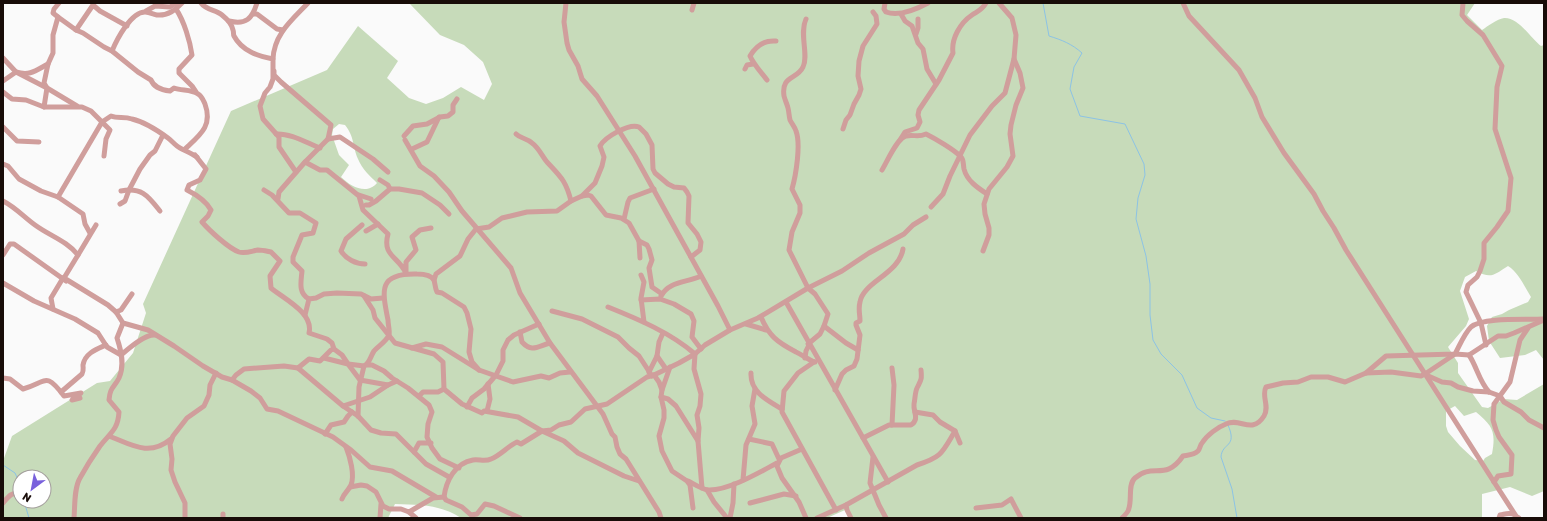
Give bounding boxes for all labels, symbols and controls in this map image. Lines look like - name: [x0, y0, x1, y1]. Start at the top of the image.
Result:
- north arrow: [12, 469, 52, 509]
- text: N: [20, 489, 34, 505]

